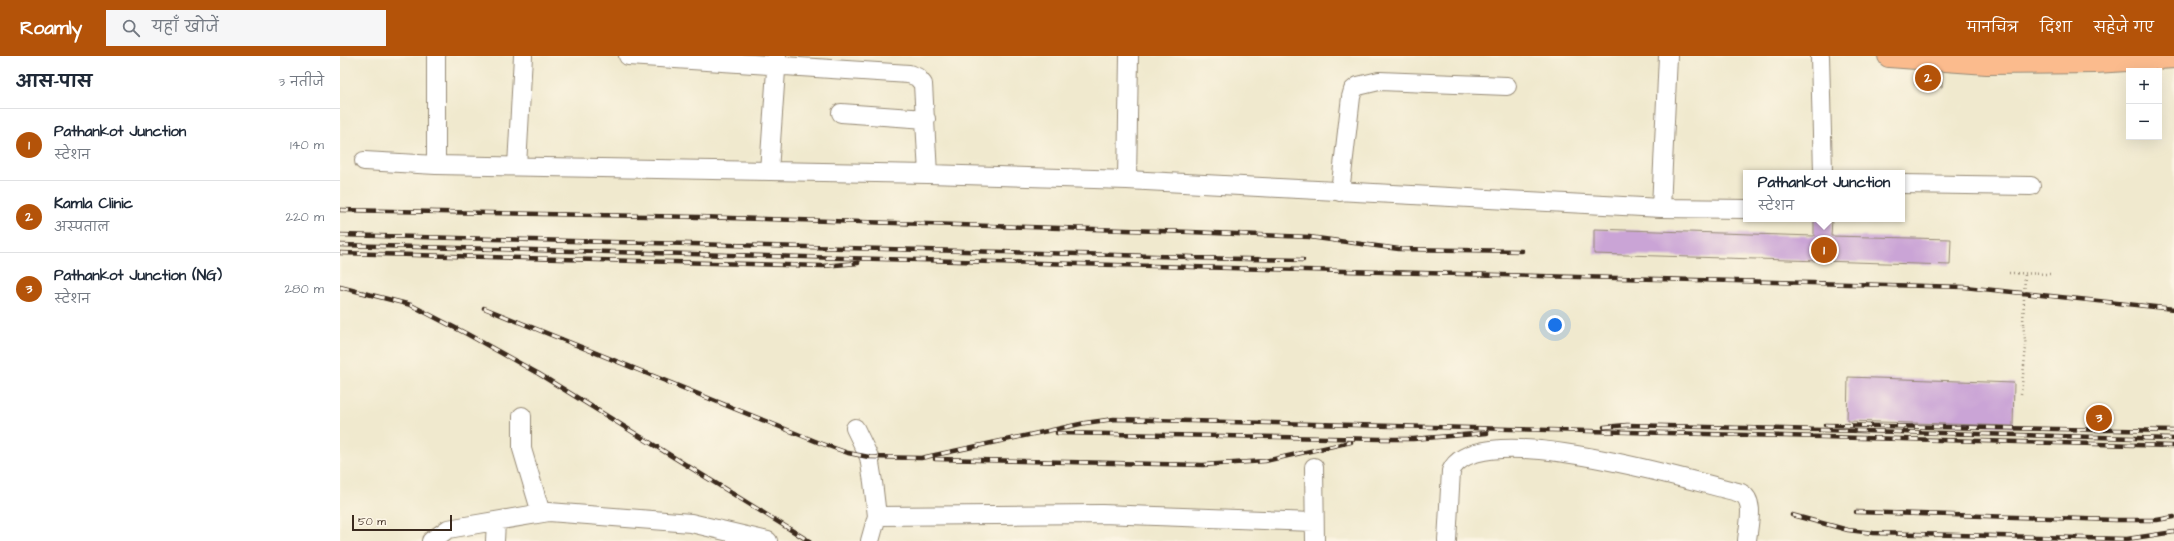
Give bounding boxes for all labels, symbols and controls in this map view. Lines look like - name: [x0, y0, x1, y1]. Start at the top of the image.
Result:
- search box: [106, 10, 386, 46]
- text: Roamly: [20, 15, 82, 42]
- icon: search: [120, 17, 142, 39]
- text: यहाँ खोजें: [152, 17, 219, 38]
- text: मानचित्र: [1967, 18, 2018, 38]
- text: दिशा: [2040, 18, 2072, 38]
- text: सहेजे गए: [2094, 18, 2154, 38]
- pin: 2: [1915, 63, 1941, 93]
- map controls: [2126, 68, 2162, 140]
- button: +: [2126, 68, 2162, 104]
- text: आस-पास: [16, 70, 92, 94]
- text: 3 नतीजे: [278, 73, 324, 91]
- button: −: [2126, 104, 2162, 140]
- text: Pathankot Junction: [54, 121, 186, 142]
- text: 1: [28, 136, 30, 154]
- text: 140 m: [290, 136, 324, 154]
- text: स्टेशन: [54, 146, 90, 164]
- popup: [1743, 170, 1905, 222]
- text: Pathankot Junction: [1758, 172, 1890, 193]
- text: Kamla Clinic: [54, 193, 133, 214]
- text: स्टेशन: [1758, 197, 1794, 215]
- text: 2: [25, 208, 33, 226]
- text: 220 m: [286, 208, 324, 226]
- text: अस्पताल: [54, 218, 109, 236]
- pin: 1: [1811, 235, 1837, 265]
- text: Pathankot Junction (NG): [54, 265, 222, 286]
- text: 3: [26, 280, 32, 298]
- text: 280 m: [285, 280, 324, 298]
- text: स्टेशन: [54, 290, 90, 308]
- your location: [1545, 315, 1565, 335]
- pin: 3: [2086, 403, 2112, 433]
- scale bar: [352, 513, 452, 532]
- text: 50 m: [358, 514, 386, 529]

